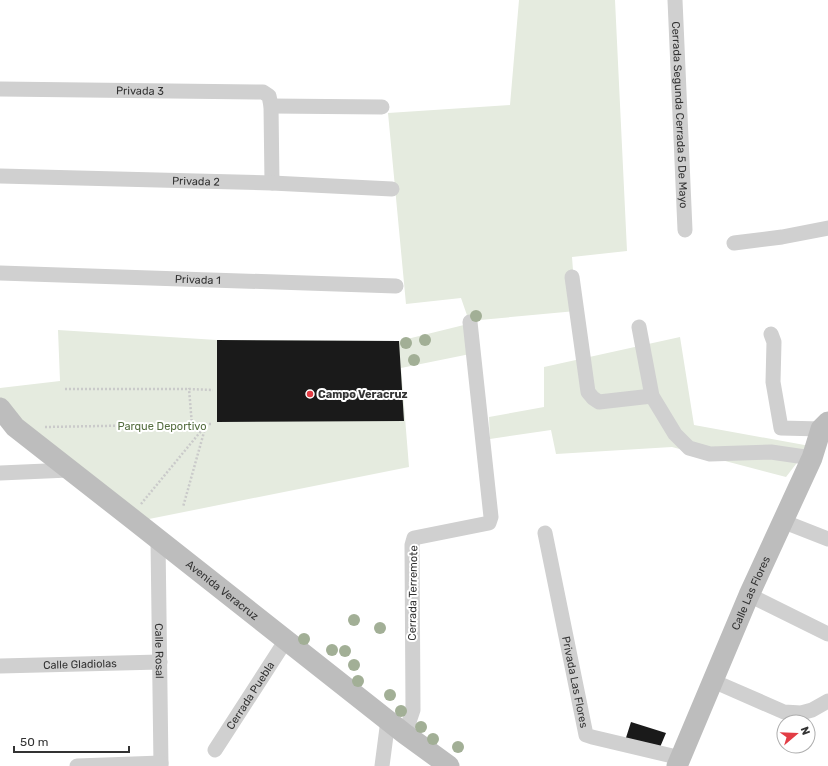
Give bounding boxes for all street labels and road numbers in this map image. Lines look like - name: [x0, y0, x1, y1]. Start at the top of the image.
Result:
- street label: Cerrada Segunda Cerrada 5 De Mayo: [669, 21, 691, 209]
- street label: Privada 3: [116, 84, 164, 97]
- street label: Privada 2: [172, 174, 220, 188]
- street label: Privada 1: [175, 272, 221, 287]
- street label: Cerrada Terremote: [406, 545, 420, 641]
- street label: Calle Las Flores: [729, 554, 773, 632]
- street label: Avenida Veracruz: [184, 557, 262, 623]
- street label: Calle Rosal: [153, 623, 166, 679]
- street label: Privada Las Flores: [560, 635, 591, 729]
- street label: Calle Gladiolas: [43, 657, 117, 671]
- street label: Cerrada Puebla: [224, 659, 277, 732]

